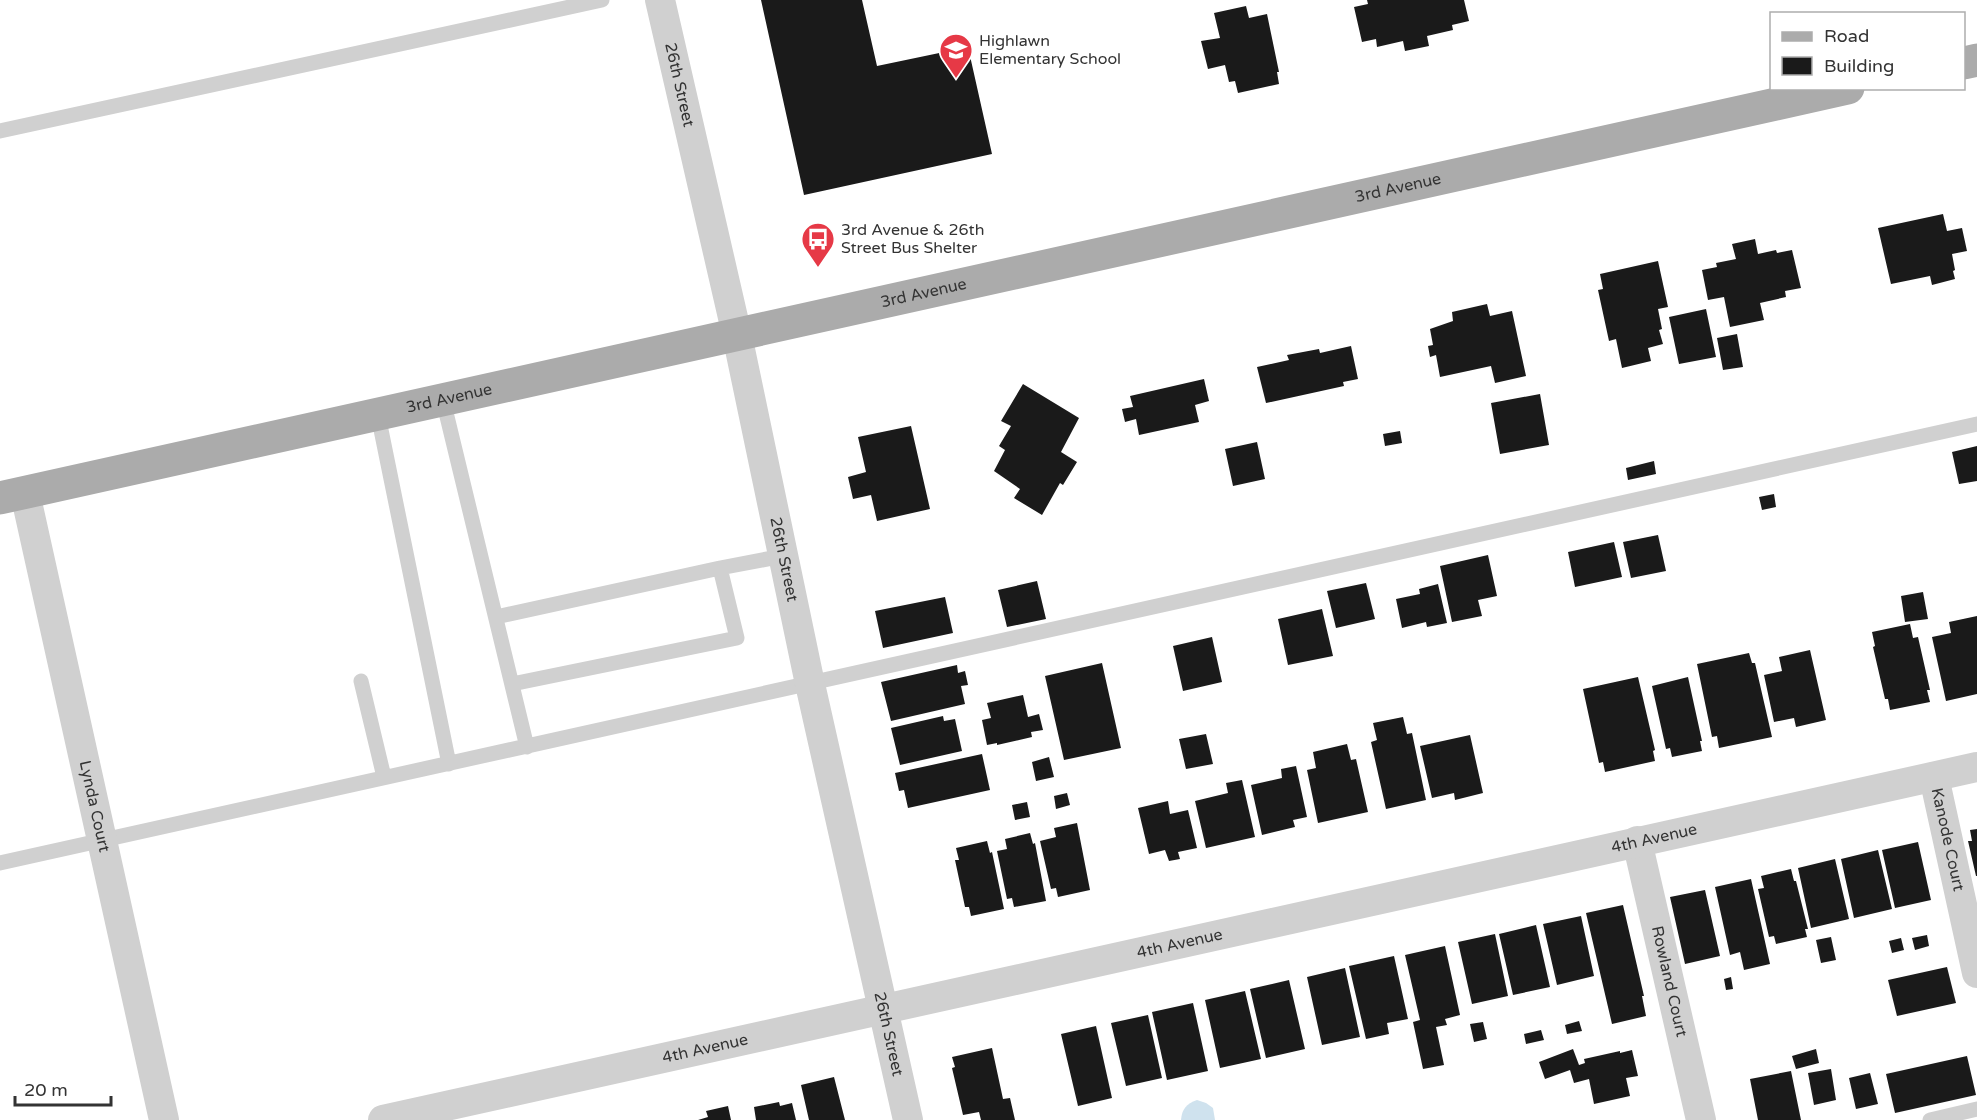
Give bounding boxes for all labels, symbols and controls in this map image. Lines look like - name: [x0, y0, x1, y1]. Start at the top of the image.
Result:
- legend: [1770, 12, 1965, 90]
- text: Road: [1824, 25, 1869, 47]
- place label: Highlawn Elementary School: [979, 31, 1121, 69]
- school or university icon: Highlawn Elementary School: [938, 32, 974, 79]
- street label: 26th Street: [660, 41, 699, 129]
- text: Building: [1824, 55, 1894, 77]
- street label: 3rd Avenue: [1353, 169, 1443, 207]
- place label: 3rd Avenue & 26th Street Bus Shelter: [841, 220, 984, 258]
- bus stop icon: 3rd Avenue & 26th Street Bus Shelter: [800, 221, 836, 268]
- street label: 3rd Avenue: [879, 274, 968, 312]
- street label: 3rd Avenue: [404, 379, 494, 418]
- street label: 26th Street: [765, 515, 803, 604]
- street label: Lynda Court: [75, 759, 114, 854]
- street label: Kanode Court: [1927, 786, 1969, 893]
- street label: 4th Avenue: [1609, 819, 1699, 858]
- street label: 4th Avenue: [1135, 924, 1225, 963]
- street label: Rowland Court: [1647, 924, 1692, 1039]
- street label: 26th Street: [869, 990, 908, 1078]
- street label: 4th Avenue: [660, 1029, 750, 1068]
- scale bar: [15, 1069, 111, 1107]
- text: 20 m: [24, 1079, 68, 1101]

